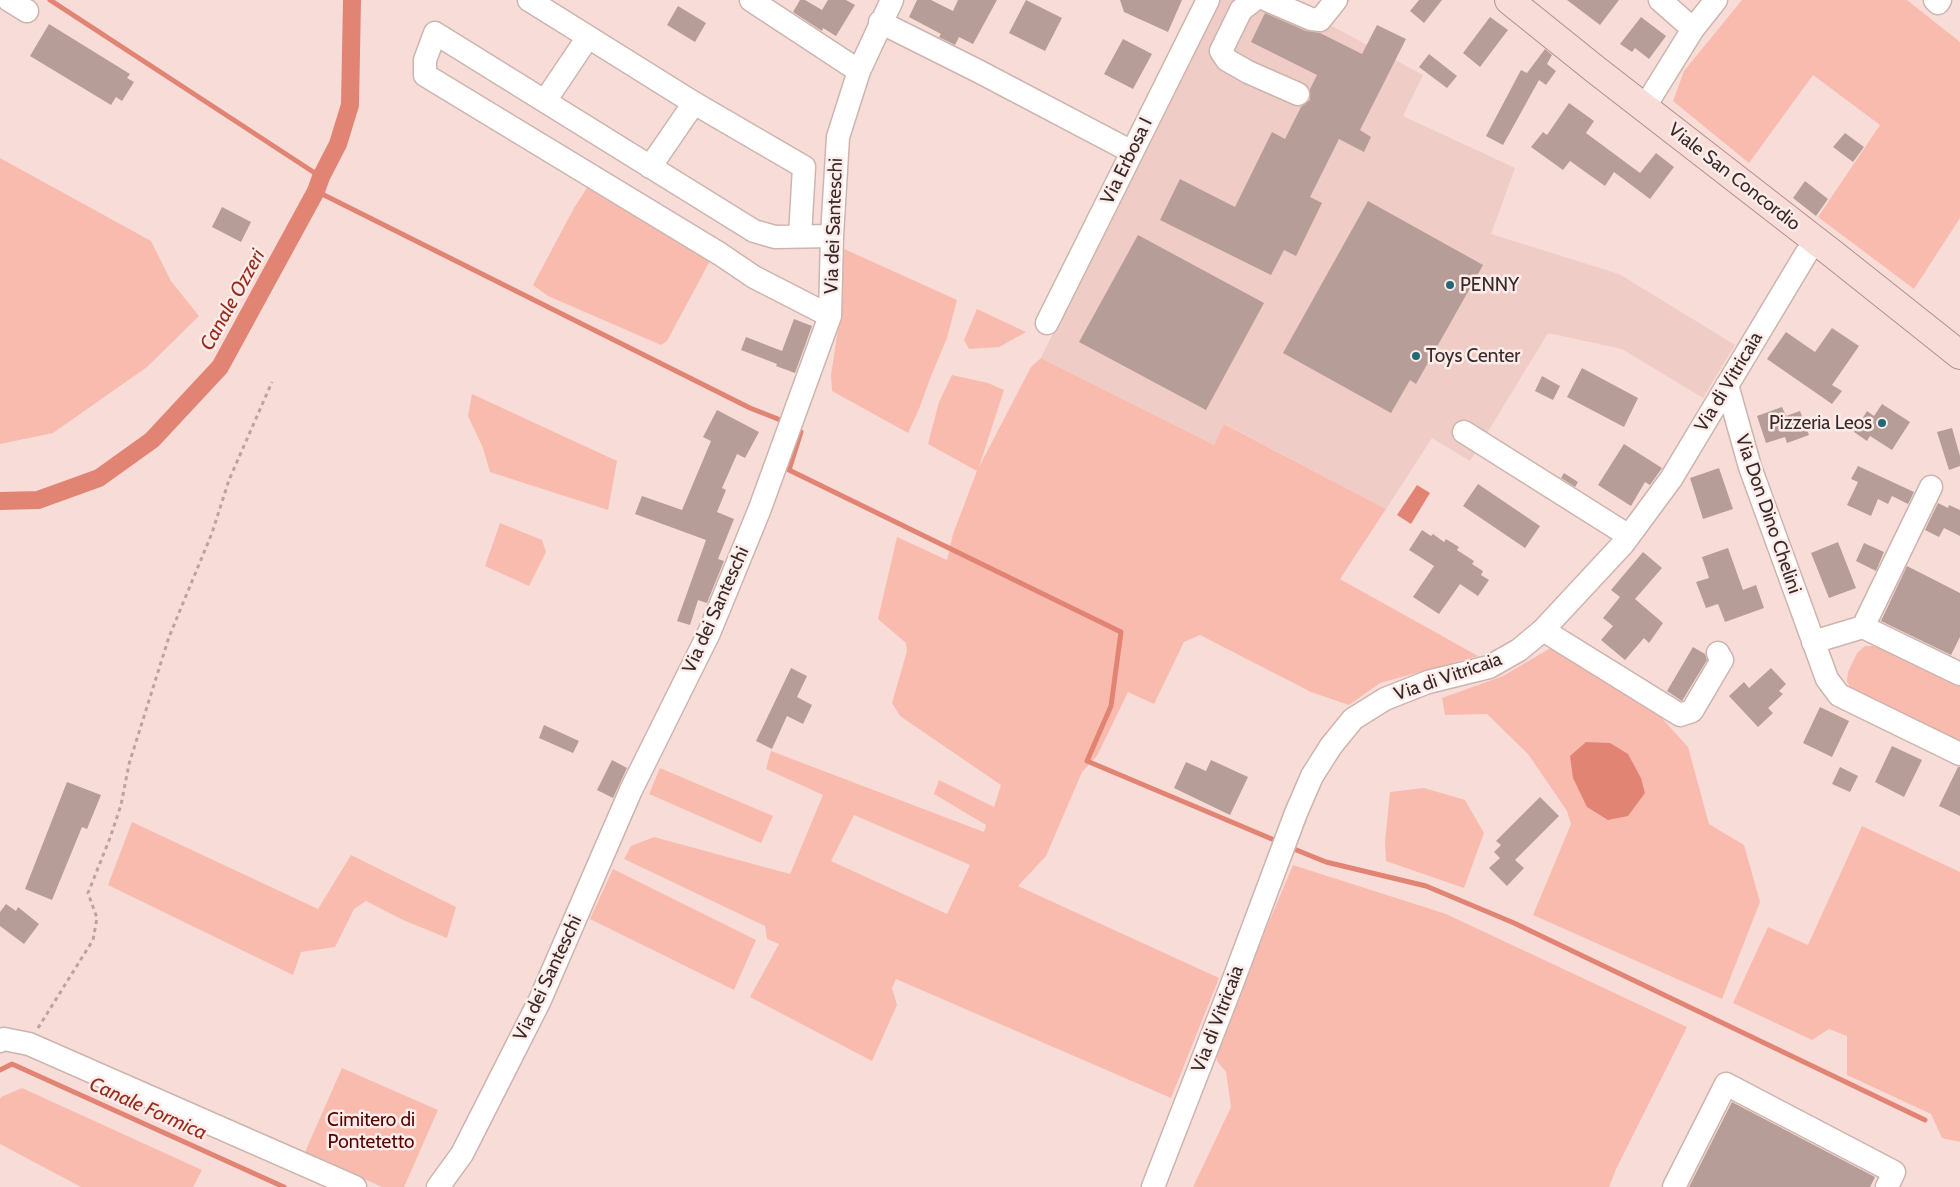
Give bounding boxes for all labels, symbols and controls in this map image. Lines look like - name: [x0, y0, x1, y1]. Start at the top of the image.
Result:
- street label: Via Erbosa I: [1096, 114, 1158, 208]
- street label: Viale San Concordio: [1663, 118, 1805, 236]
- street label: Via dei Santeschi: [820, 158, 848, 294]
- water label: Canale Ozzeri: [195, 245, 271, 355]
- place label: PENNY: [1460, 274, 1519, 296]
- marker: PENNY: [1444, 279, 1456, 291]
- street label: Via di Vitricaia: [1690, 328, 1768, 436]
- place label: Toys Center: [1426, 345, 1520, 367]
- marker: Toys Center: [1410, 350, 1422, 362]
- place label: Pizzeria Leos: [1769, 412, 1872, 434]
- marker: Pizzeria Leos: [1876, 417, 1888, 429]
- street label: Via Don Dino Chelini: [1730, 431, 1806, 597]
- street label: Via dei Santeschi: [678, 543, 754, 677]
- street label: Via di Vitricaia: [1391, 648, 1505, 706]
- street label: Via dei Santeschi: [509, 912, 587, 1044]
- street label: Via di Vitricaia: [1187, 962, 1249, 1076]
- water label: Canale Formica: [86, 1072, 210, 1146]
- park label: Cimitero di Pontetetto: [327, 1109, 415, 1153]

